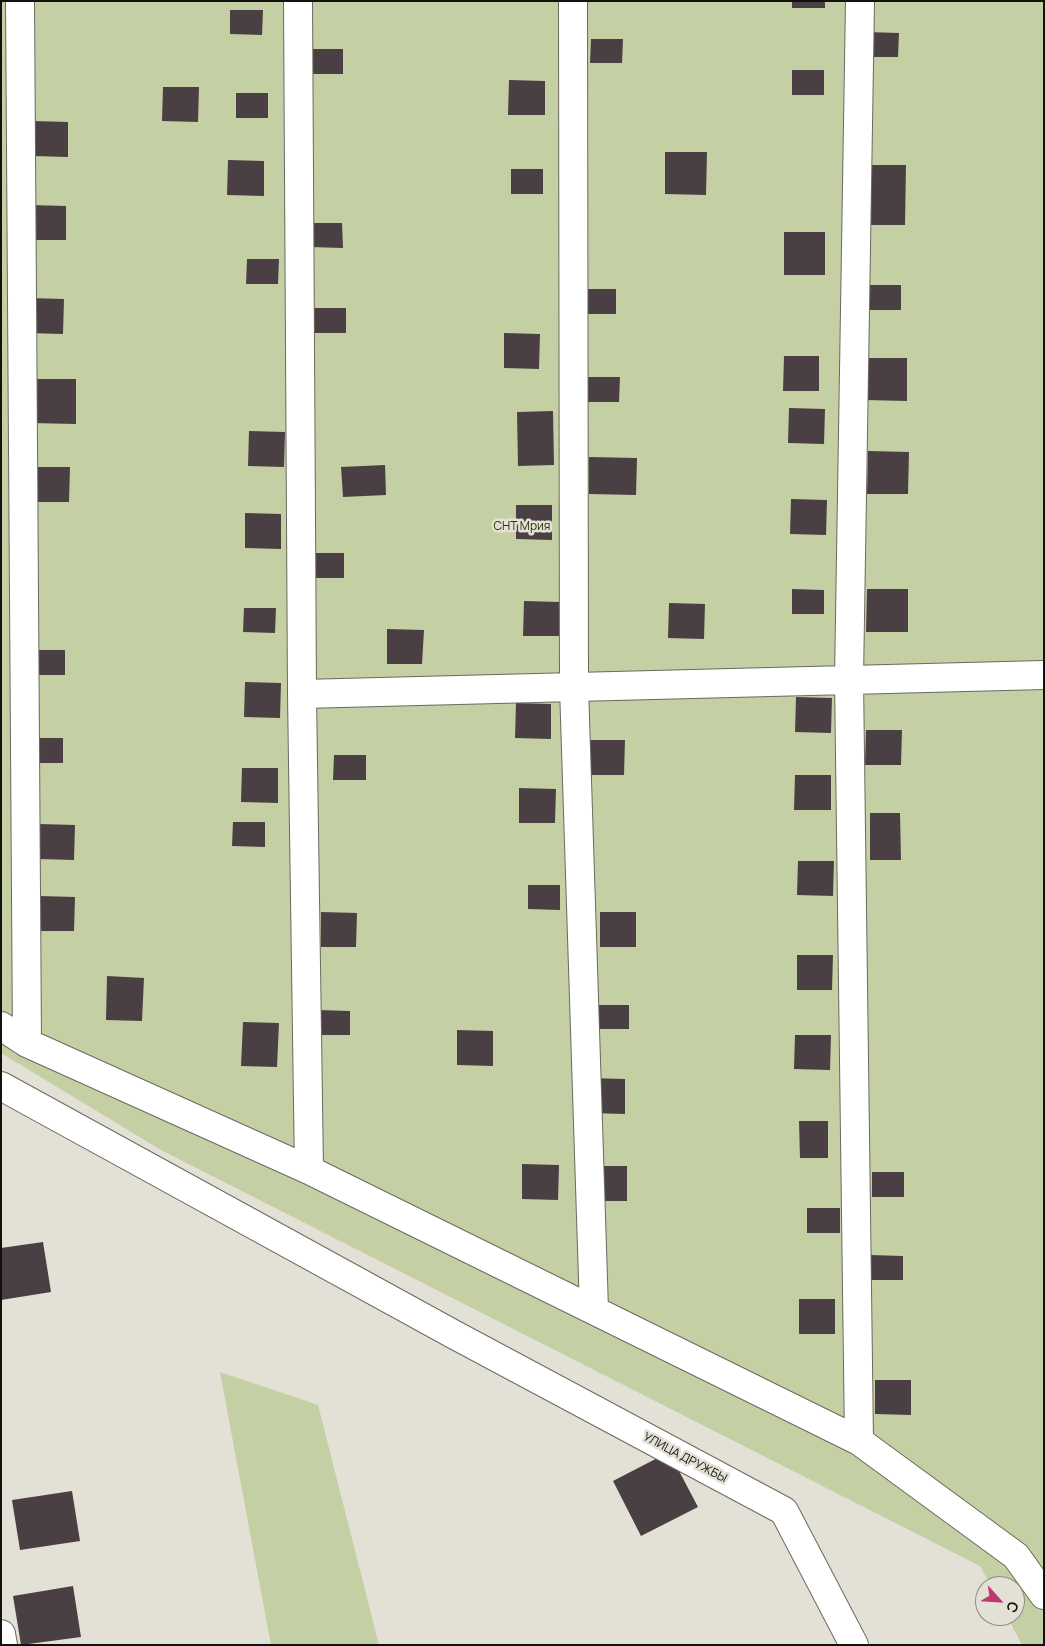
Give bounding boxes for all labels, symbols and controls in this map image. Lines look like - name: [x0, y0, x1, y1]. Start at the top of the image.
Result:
- park label: СНТ Мрия: [493, 520, 551, 534]
- street label: УЛИЦА ДРУЖБЫ: [641, 1430, 729, 1486]
- north arrow: [975, 1576, 1025, 1626]
- text: С: [1002, 1599, 1024, 1616]

